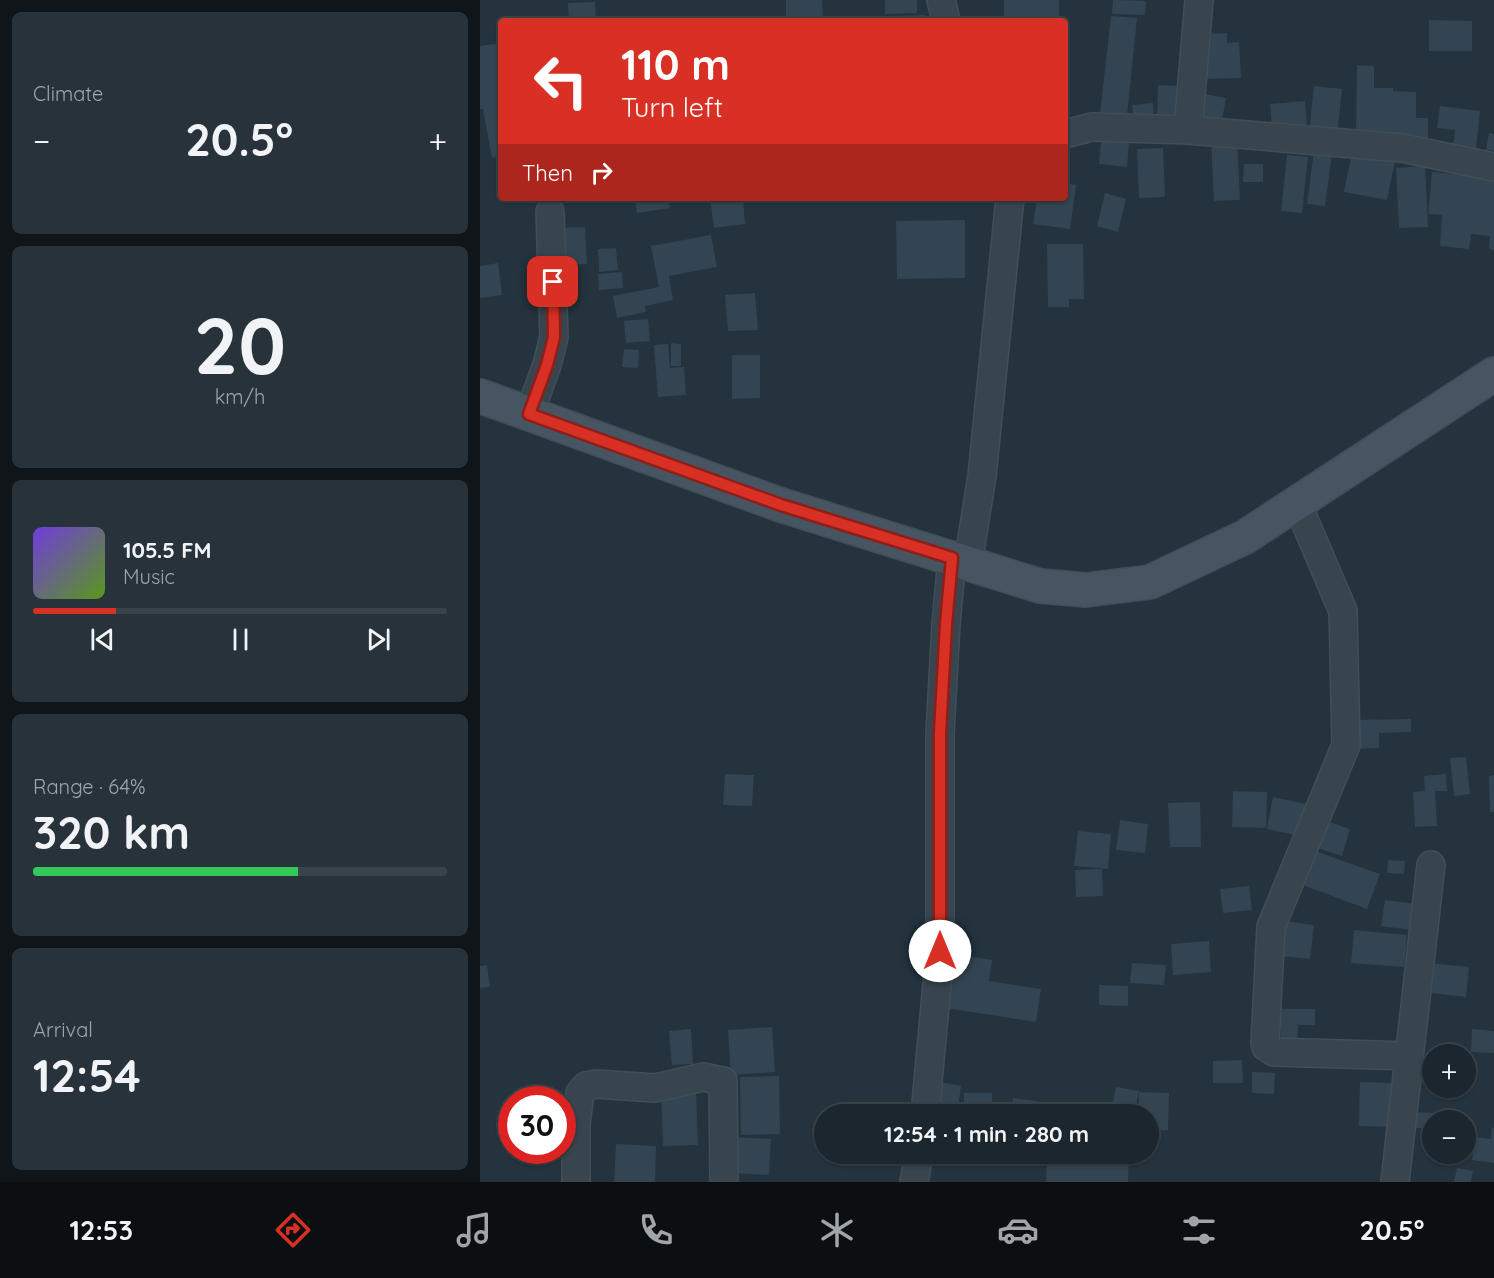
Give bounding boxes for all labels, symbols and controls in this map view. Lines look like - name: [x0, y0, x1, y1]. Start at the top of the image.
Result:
- text: 110 m: [621, 38, 730, 91]
- icon: left: [522, 42, 600, 120]
- text: Climate: [33, 81, 103, 106]
- text: Turn left: [621, 90, 723, 124]
- text: 20.5°: [185, 111, 293, 167]
- text: −: [33, 120, 50, 161]
- text: +: [428, 120, 447, 161]
- icon: right: [585, 156, 618, 189]
- text: Then: [522, 159, 573, 187]
- pin: [527, 256, 578, 307]
- icon: arrive: [536, 265, 569, 298]
- text: 20: [194, 296, 286, 394]
- text: km/h: [215, 384, 265, 409]
- text: 105.5 FM: [123, 536, 212, 564]
- text: Music: [123, 564, 175, 589]
- icon: previous: [86, 623, 119, 656]
- icon: pause: [224, 623, 257, 656]
- icon: next: [362, 623, 395, 656]
- text: Range · 64%: [33, 774, 145, 799]
- text: 320 km: [33, 804, 190, 860]
- position arrow: [908, 919, 972, 983]
- text: Arrival: [33, 1017, 93, 1042]
- map controls: [1422, 1044, 1476, 1164]
- button: +: [1422, 1044, 1476, 1098]
- text: 12:54: [33, 1047, 141, 1103]
- speed limit sign: 30: [498, 1086, 576, 1164]
- button: −: [1422, 1110, 1476, 1164]
- text: 12:54 · 1 min · 280 m: [884, 1120, 1089, 1148]
- icon: directions: [272, 1209, 314, 1251]
- icon: music: [453, 1209, 495, 1251]
- icon: phone: [635, 1209, 677, 1251]
- icon: climate: [816, 1209, 858, 1251]
- icon: car: [997, 1209, 1039, 1251]
- icon: filters: [1178, 1209, 1220, 1251]
- text: 12:53: [70, 1213, 133, 1247]
- text: 20.5°: [1360, 1213, 1424, 1247]

